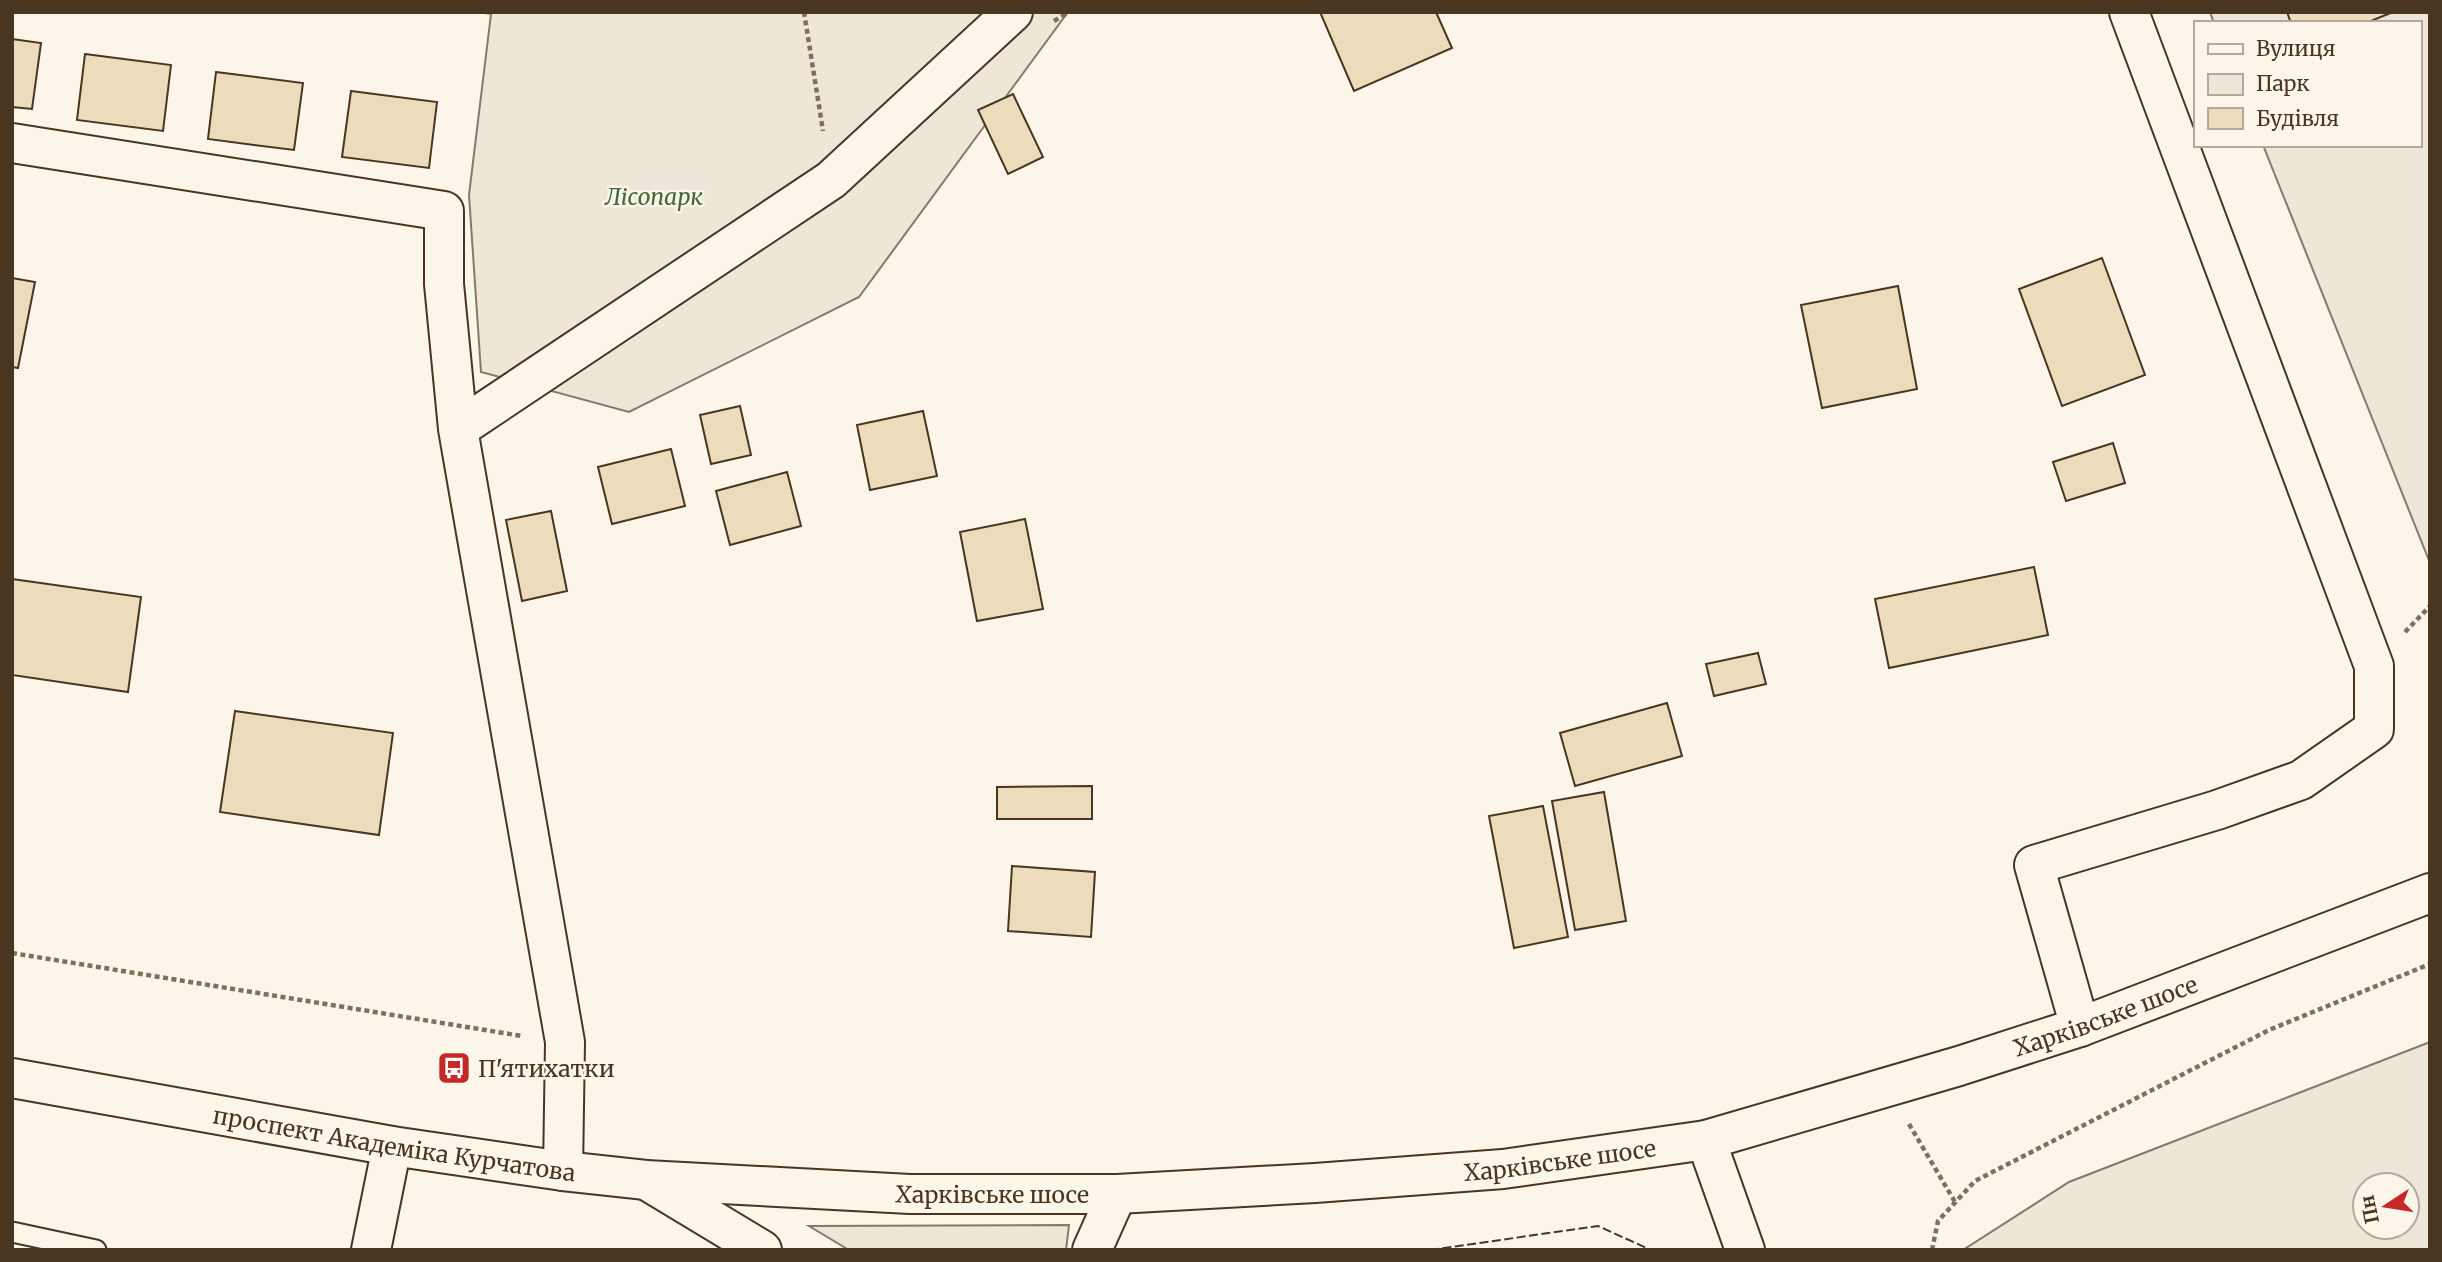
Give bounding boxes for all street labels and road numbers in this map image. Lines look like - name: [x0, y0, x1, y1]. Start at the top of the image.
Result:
- street label: Харківське шосе: [2010, 969, 2201, 1062]
- street label: проспект Академіка Курчатова: [211, 1100, 577, 1187]
- street label: Харківське шосе: [1463, 1133, 1658, 1186]
- street label: Харківське шосе: [895, 1179, 1089, 1209]

